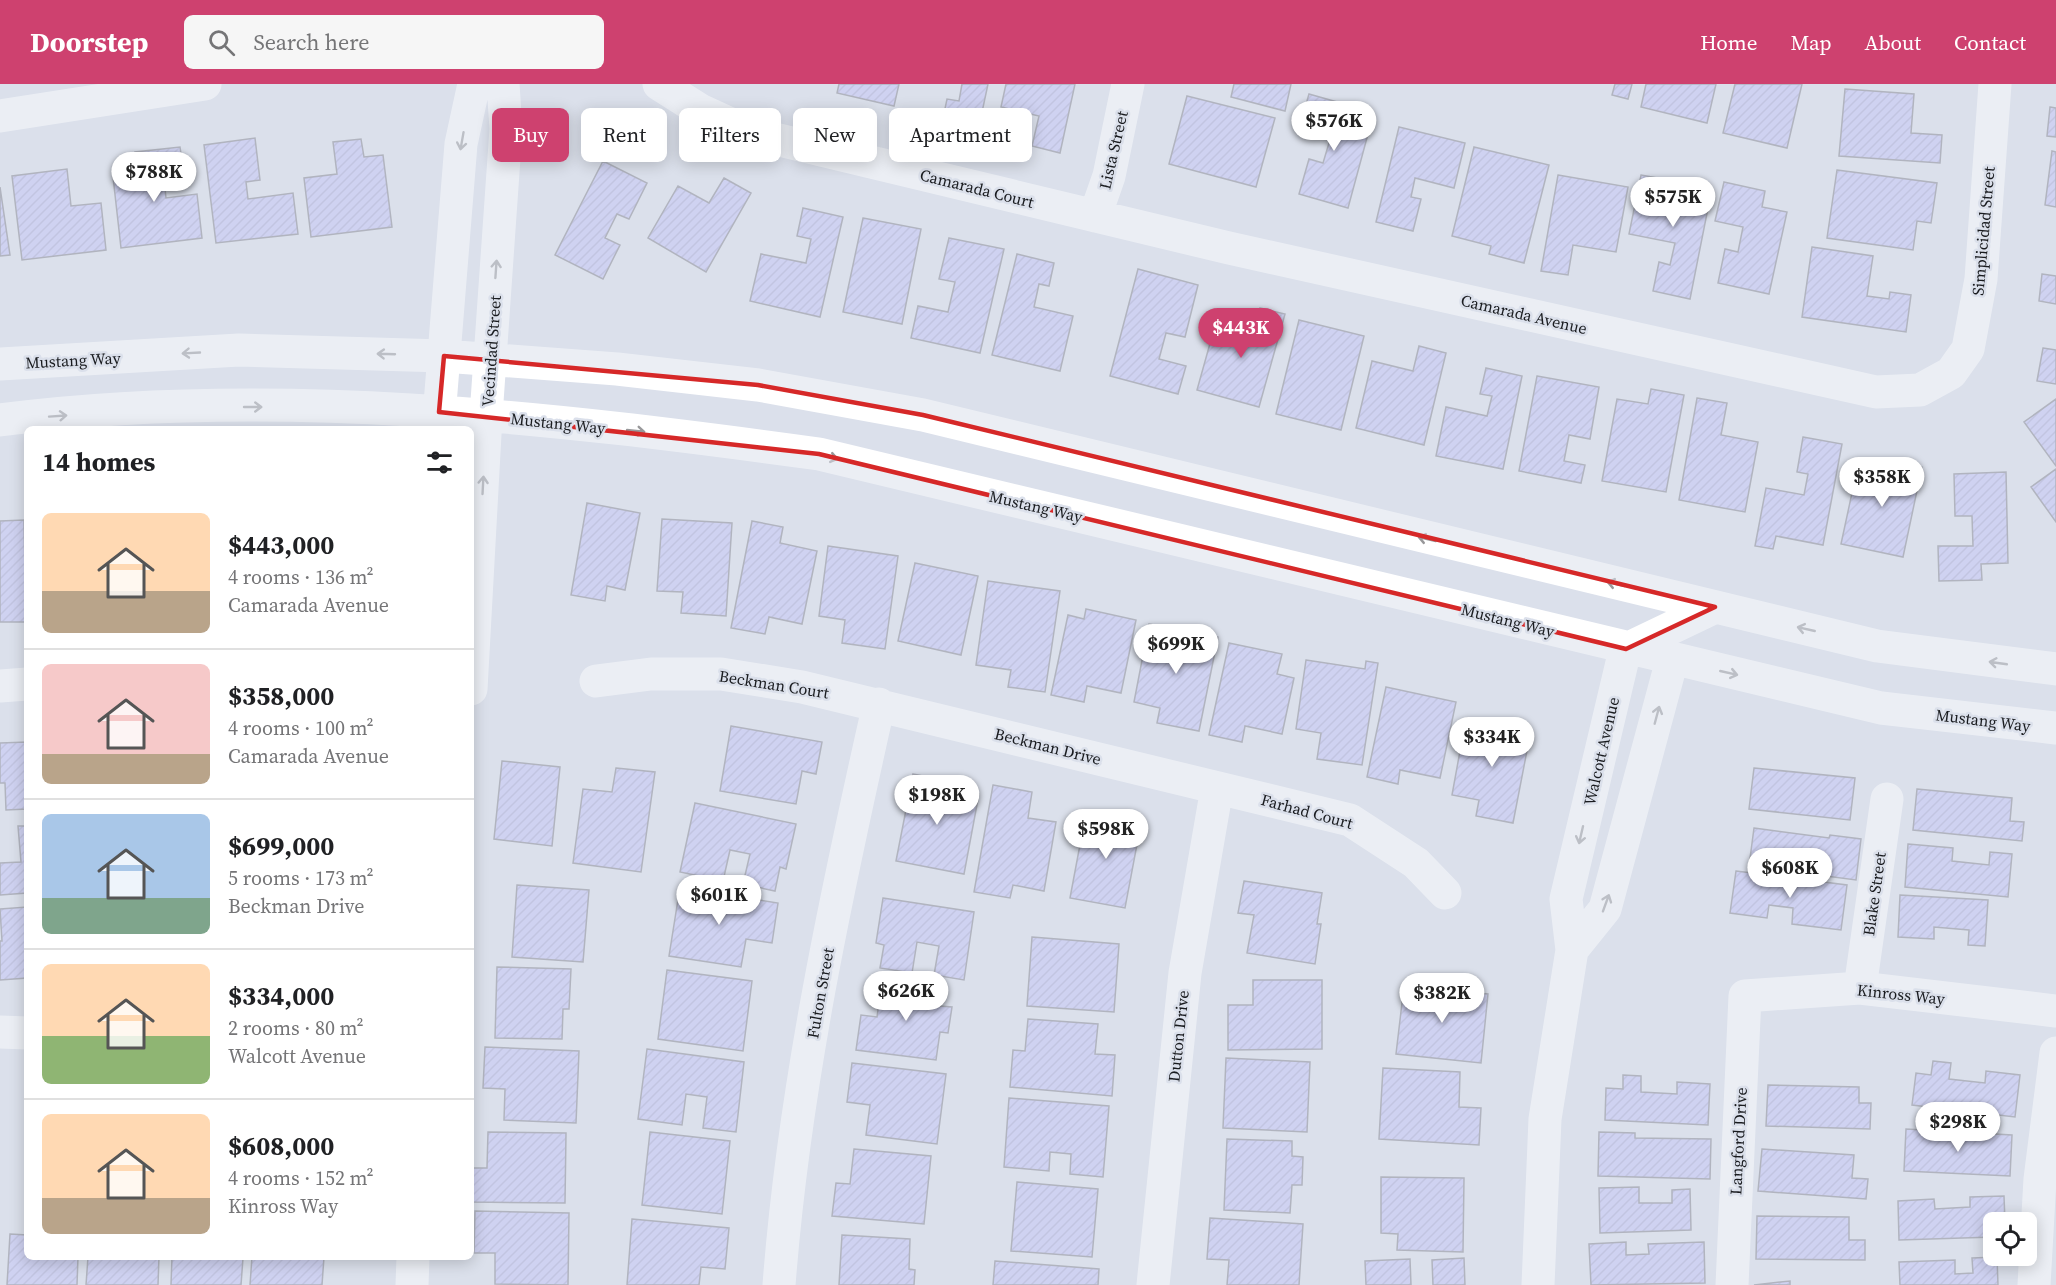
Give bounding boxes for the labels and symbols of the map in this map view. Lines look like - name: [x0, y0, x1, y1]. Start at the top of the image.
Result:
- pin: $576K: [1292, 101, 1376, 152]
- street label: Lista Street: [1093, 108, 1133, 191]
- one-way arrow: [456, 131, 467, 151]
- pin: $788K: [112, 152, 196, 203]
- street label: Camarada Court: [918, 163, 1037, 213]
- street label: Simplicidad Street: [1966, 165, 2000, 297]
- pin: $575K: [1631, 177, 1715, 228]
- one-way arrow: [491, 260, 502, 279]
- street label: Camarada Avenue: [1459, 289, 1589, 339]
- street label: Vecindad Street: [476, 294, 506, 407]
- pin: $443K: [1199, 308, 1283, 359]
- street label: Mustang Way: [25, 346, 122, 373]
- one-way arrow: [181, 347, 201, 358]
- one-way arrow: [376, 348, 396, 360]
- one-way arrow: [242, 401, 262, 413]
- street label: Mustang Way: [509, 407, 607, 439]
- one-way arrow: [48, 410, 68, 421]
- one-way arrow: [625, 426, 645, 437]
- one-way arrow: [819, 451, 838, 463]
- pin: $358K: [1840, 457, 1924, 508]
- one-way arrow: [477, 475, 488, 495]
- street label: Mustang Way: [987, 485, 1086, 528]
- one-way arrow: [1417, 532, 1436, 544]
- one-way arrow: [1607, 577, 1626, 589]
- street label: Mustang Way: [1459, 598, 1558, 642]
- one-way arrow: [1797, 623, 1816, 634]
- pin: $699K: [1134, 624, 1218, 675]
- one-way arrow: [1988, 658, 2008, 669]
- street label: Beckman Court: [718, 664, 831, 704]
- one-way arrow: [1718, 668, 1738, 679]
- street label: Walcott Avenue: [1578, 695, 1624, 807]
- street label: Mustang Way: [1934, 703, 2032, 737]
- one-way arrow: [1652, 706, 1663, 725]
- pin: $334K: [1450, 717, 1534, 768]
- street label: Beckman Drive: [992, 722, 1104, 770]
- pin: $198K: [895, 775, 979, 826]
- street label: Farhad Court: [1259, 788, 1356, 834]
- pin: $598K: [1064, 809, 1148, 860]
- one-way arrow: [1574, 825, 1586, 844]
- pin: $608K: [1748, 848, 1832, 899]
- street label: Blake Street: [1857, 850, 1891, 937]
- pin: $601K: [677, 875, 761, 926]
- one-way arrow: [1602, 894, 1613, 912]
- street label: Fulton Street: [801, 945, 839, 1040]
- pin: $626K: [864, 971, 948, 1022]
- pin: $382K: [1400, 973, 1484, 1024]
- street label: Kinross Way: [1856, 978, 1947, 1010]
- street label: Dutton Drive: [1162, 989, 1194, 1083]
- street label: Langford Drive: [1724, 1087, 1752, 1195]
- pin: $298K: [1916, 1102, 2000, 1153]

